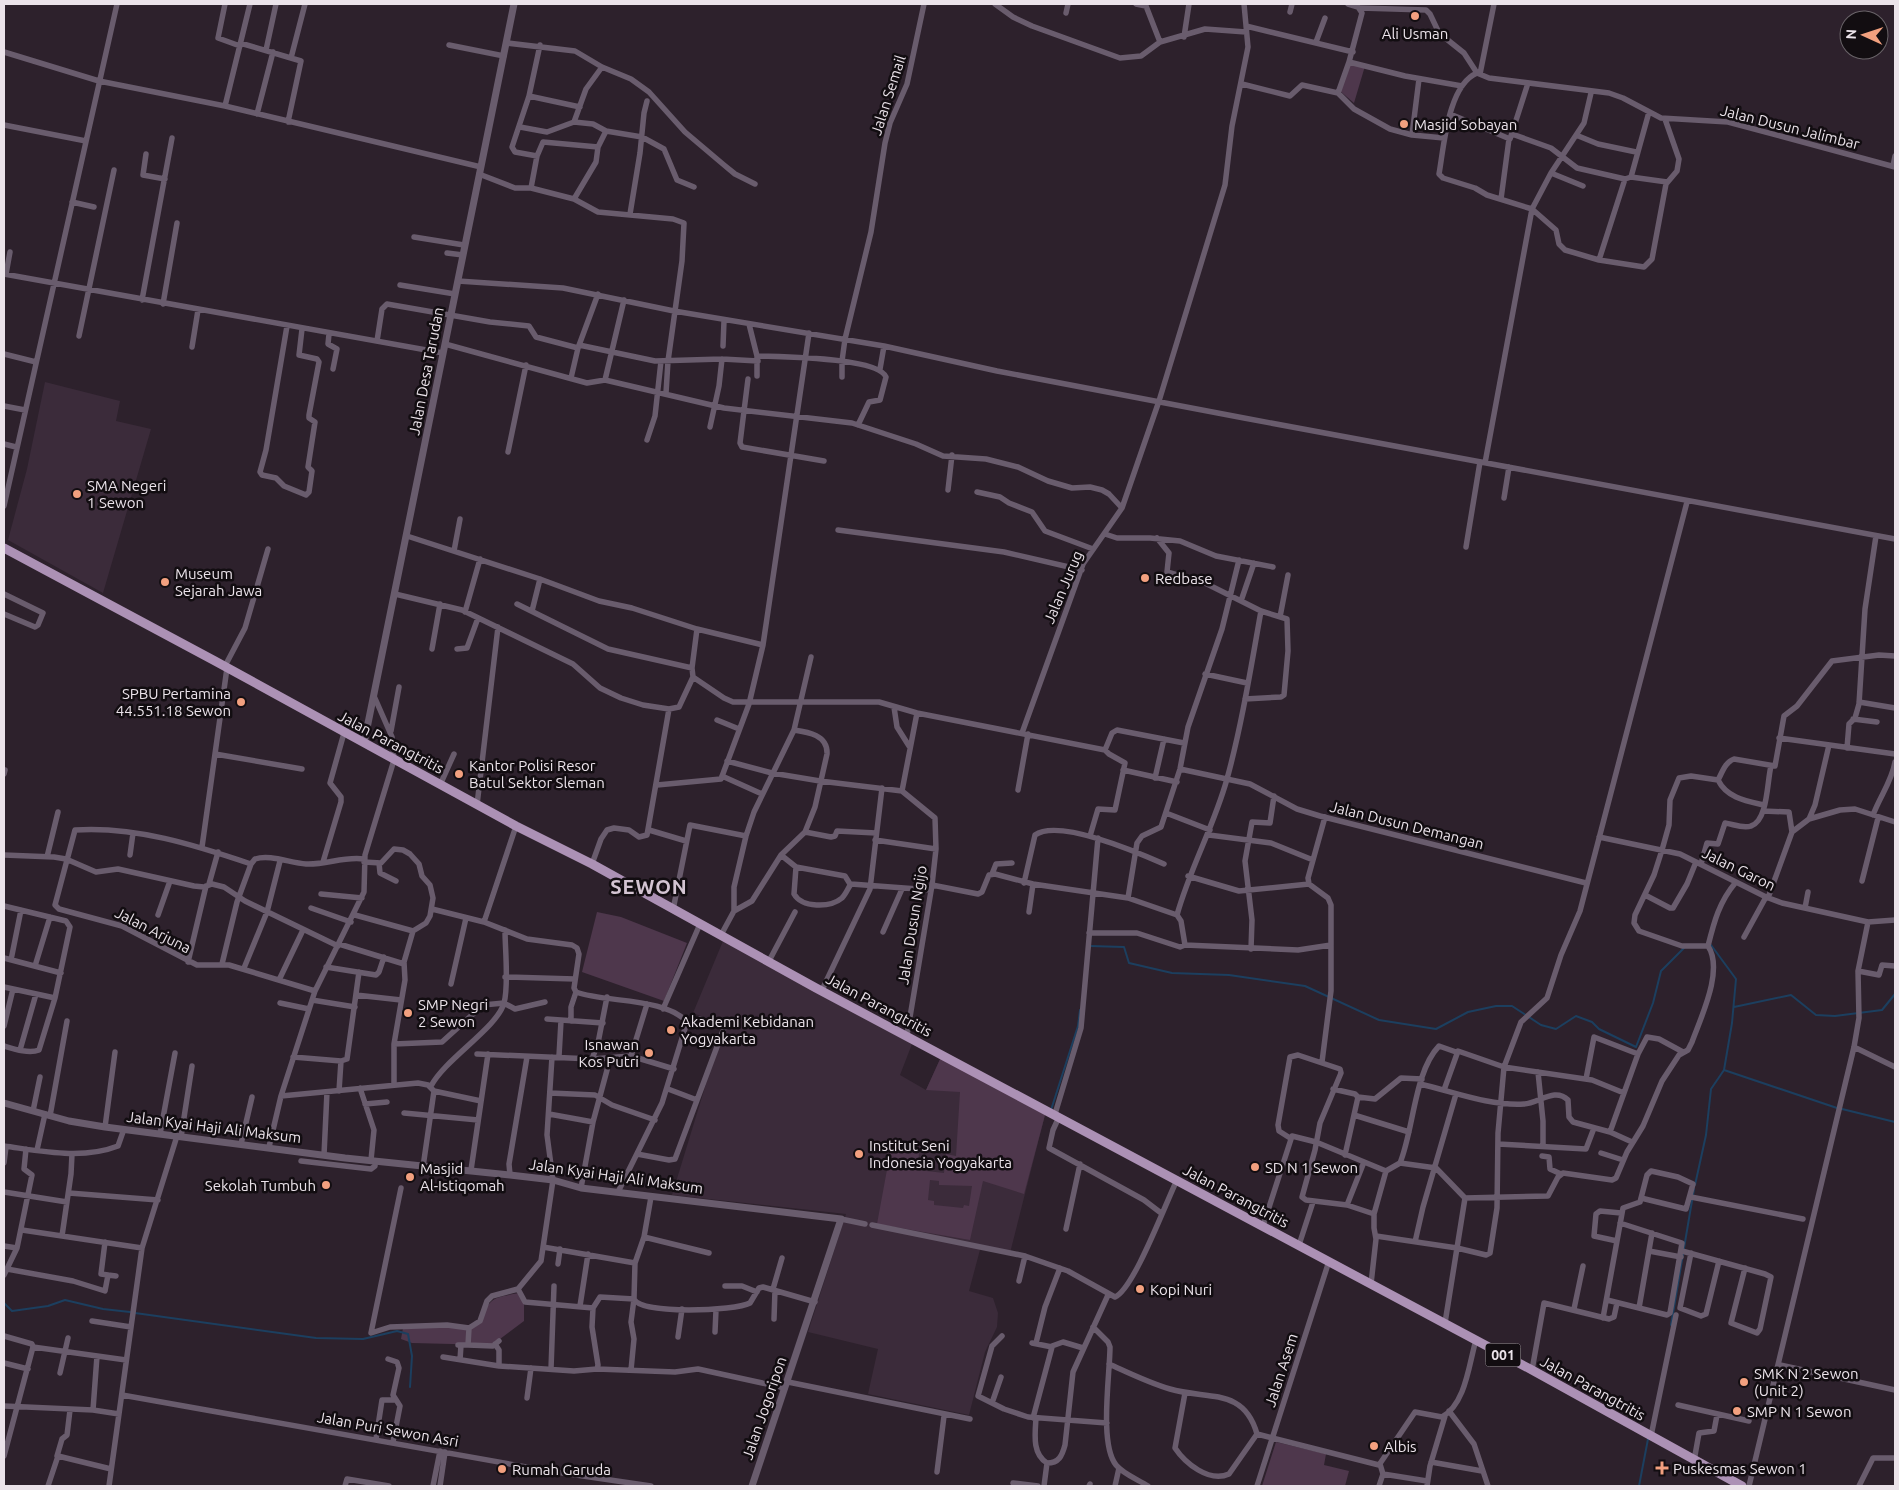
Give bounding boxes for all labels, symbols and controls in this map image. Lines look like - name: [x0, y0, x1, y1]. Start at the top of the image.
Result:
- marker: Ali Usman: [1409, 10, 1421, 22]
- north arrow: [1839, 10, 1889, 60]
- place label: Ali Usman: [1382, 25, 1448, 42]
- text: N: [1843, 29, 1859, 40]
- street label: Jalan Semail: [867, 53, 909, 137]
- street label: Jalan Dusun Jalimbar: [1719, 101, 1862, 153]
- place label: Masjid Sobayan: [1414, 116, 1517, 133]
- marker: Masjid Sobayan: [1398, 118, 1410, 130]
- street label: Jalan Desa Tarudan: [405, 306, 447, 436]
- place label: SMA Negeri 1 Sewon: [87, 477, 166, 511]
- marker: SMA Negeri 1 Sewon: [71, 488, 83, 500]
- street label: Jalan Jurug: [1040, 548, 1086, 626]
- place label: Museum Sejarah Jawa: [175, 565, 262, 599]
- place label: Redbase: [1155, 570, 1213, 587]
- marker: Redbase: [1139, 572, 1151, 584]
- marker: Museum Sejarah Jawa: [159, 576, 171, 588]
- place label: SPBU Pertamina 44.551.18 Sewon: [116, 685, 231, 719]
- marker: SPBU Pertamina 44.551.18 Sewon: [235, 696, 247, 708]
- street label: Jalan Parangtritis: [335, 707, 447, 777]
- place label: Kantor Polisi Resor Batul Sektor Sleman: [469, 757, 605, 791]
- marker: Kantor Polisi Resor Batul Sektor Sleman: [453, 768, 465, 780]
- street label: Jalan Dusun Demangan: [1328, 798, 1486, 852]
- street label: Jalan Garon: [1700, 844, 1778, 894]
- street label: Jalan Dusun Ngijo: [894, 864, 930, 986]
- district label: SEWON: [610, 875, 688, 898]
- street label: Jalan Arjuna: [112, 904, 194, 956]
- street label: Jalan Parangtritis: [823, 970, 935, 1040]
- place label: SMP Negri 2 Sewon: [418, 996, 488, 1030]
- marker: SMP Negri 2 Sewon: [402, 1007, 414, 1019]
- place label: Akademi Kebidanan Yogyakarta: [681, 1013, 814, 1047]
- marker: Akademi Kebidanan Yogyakarta: [665, 1024, 677, 1036]
- place label: Isnawan Kos Putri: [579, 1036, 639, 1070]
- marker: Isnawan Kos Putri: [643, 1047, 655, 1059]
- street label: Jalan Kyai Haji Ali Maksum: [126, 1108, 302, 1146]
- place label: Institut Seni Indonesia Yogyakarta: [869, 1137, 1012, 1171]
- marker: Institut Seni Indonesia Yogyakarta: [853, 1148, 865, 1160]
- street label: Jalan Kyai Haji Ali Maksum: [528, 1155, 704, 1197]
- place label: SD N 1 Sewon: [1265, 1159, 1358, 1176]
- place label: Masjid Al-Istiqomah: [420, 1160, 505, 1194]
- street label: Jalan Parangtritis: [1180, 1161, 1292, 1231]
- marker: SD N 1 Sewon: [1249, 1161, 1261, 1173]
- marker: Masjid Al-Istiqomah: [404, 1171, 416, 1183]
- place label: Sekolah Tumbuh: [205, 1177, 316, 1194]
- marker: Sekolah Tumbuh: [320, 1179, 332, 1191]
- place label: Kopi Nuri: [1150, 1281, 1212, 1298]
- marker: Kopi Nuri: [1134, 1283, 1146, 1295]
- street label: Jalan Asem: [1261, 1331, 1301, 1409]
- road number: 001: [1486, 1344, 1520, 1366]
- street label: Jalan Parangtritis: [1538, 1352, 1648, 1424]
- street label: Jalan Jogoripon: [738, 1354, 790, 1462]
- place label: SMK N 2 Sewon (Unit 2): [1754, 1365, 1859, 1399]
- marker: SMK N 2 Sewon (Unit 2): [1738, 1376, 1750, 1388]
- place label: SMP N 1 Sewon: [1747, 1403, 1851, 1420]
- marker: SMP N 1 Sewon: [1731, 1405, 1743, 1417]
- street label: Jalan Puri Sewon Asri: [316, 1408, 460, 1450]
- place label: Albis: [1384, 1438, 1417, 1455]
- marker: Albis: [1368, 1440, 1380, 1452]
- place label: Puskesmas Sewon 1: [1673, 1460, 1807, 1477]
- place label: Rumah Garuda: [512, 1461, 611, 1478]
- marker: Puskesmas Sewon 1: [1655, 1461, 1669, 1475]
- marker: Rumah Garuda: [496, 1463, 508, 1475]

